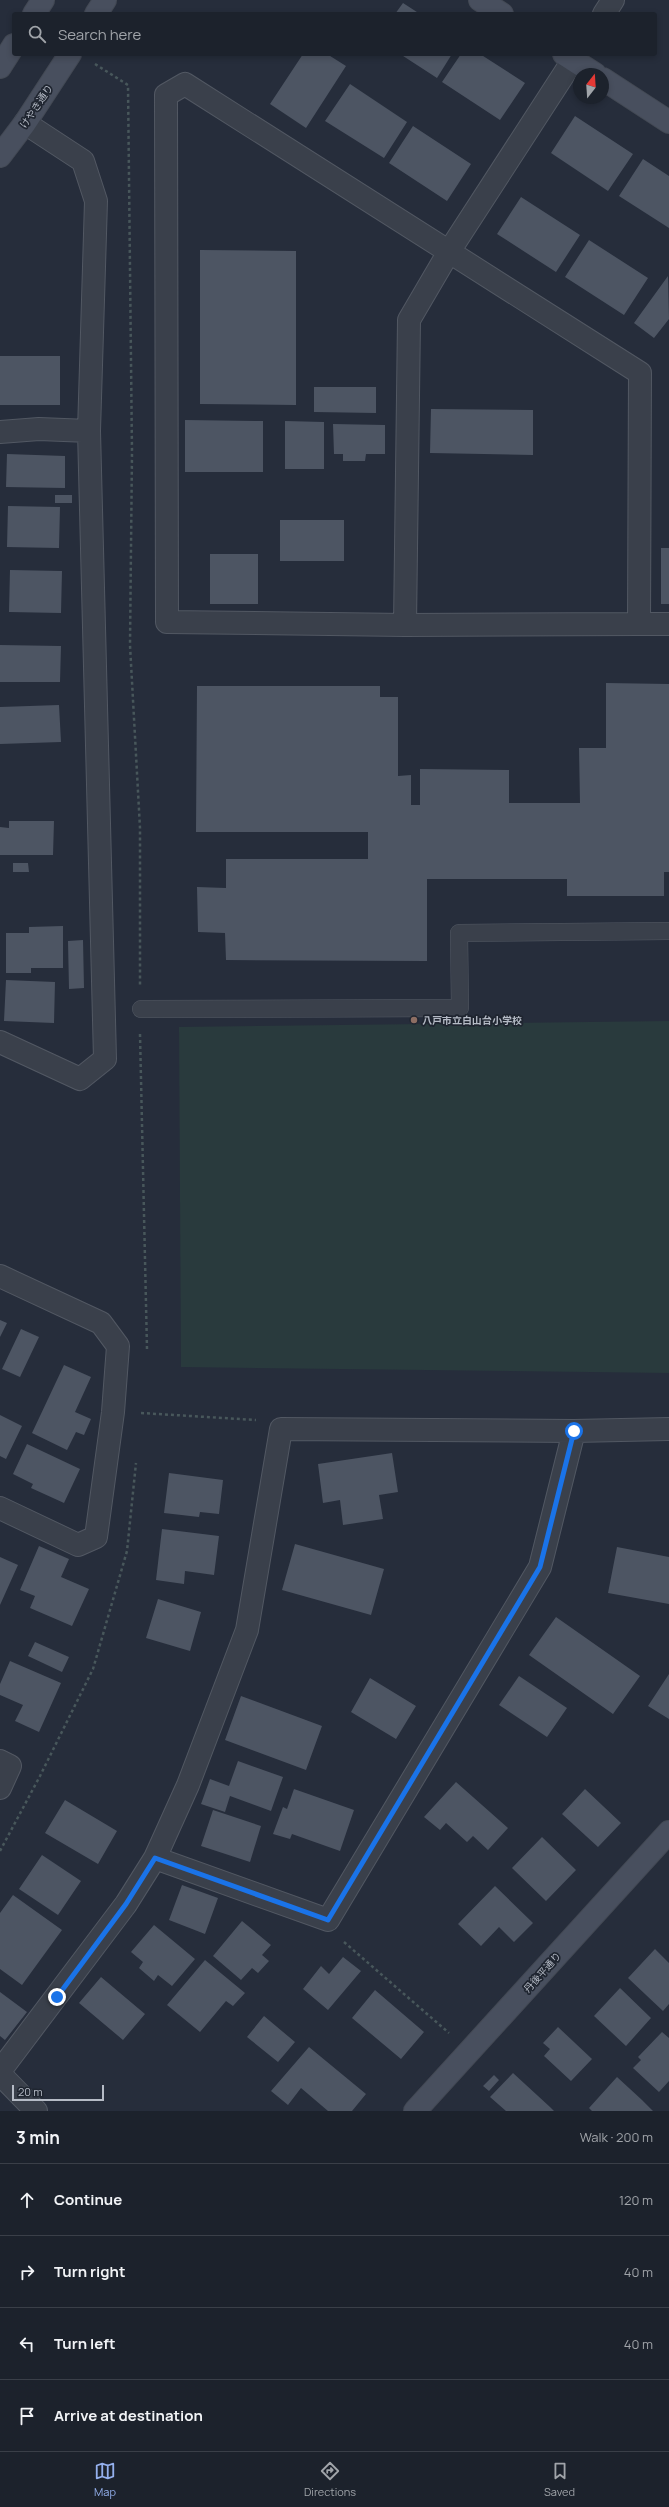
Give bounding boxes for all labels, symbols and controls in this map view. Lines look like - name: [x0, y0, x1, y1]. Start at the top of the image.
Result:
- search box: [12, 12, 657, 56]
- icon: search: [26, 23, 48, 45]
- text: Search here: [58, 24, 141, 45]
- north arrow: [573, 68, 609, 104]
- street label: けやき通り: [16, 81, 56, 131]
- place label: 八戸市立白山台小学校: [422, 1013, 522, 1027]
- marker: 八戸市立白山台小学校: [409, 1015, 419, 1025]
- route start: [565, 1422, 583, 1440]
- street label: 丹後平通り: [520, 1949, 564, 1995]
- route end: [48, 1988, 66, 2006]
- scale bar: [12, 2083, 104, 2102]
- text: 20 m: [18, 2084, 43, 2099]
- text: 3 min: [16, 2126, 60, 2149]
- text: Walk · 200 m: [580, 2128, 653, 2146]
- icon: ahead: [16, 2189, 38, 2211]
- text: Continue: [54, 2189, 122, 2210]
- text: 120 m: [619, 2191, 653, 2209]
- icon: right: [16, 2261, 38, 2283]
- text: Turn right: [54, 2261, 125, 2282]
- text: 40 m: [624, 2263, 653, 2281]
- icon: left: [16, 2333, 38, 2355]
- text: Turn left: [54, 2333, 116, 2354]
- text: 40 m: [624, 2335, 653, 2353]
- icon: arrive: [16, 2405, 38, 2427]
- text: Arrive at destination: [54, 2405, 203, 2426]
- tab: Map: [94, 2460, 116, 2499]
- tab: Directions: [304, 2460, 356, 2499]
- tab: Saved: [544, 2460, 575, 2499]

